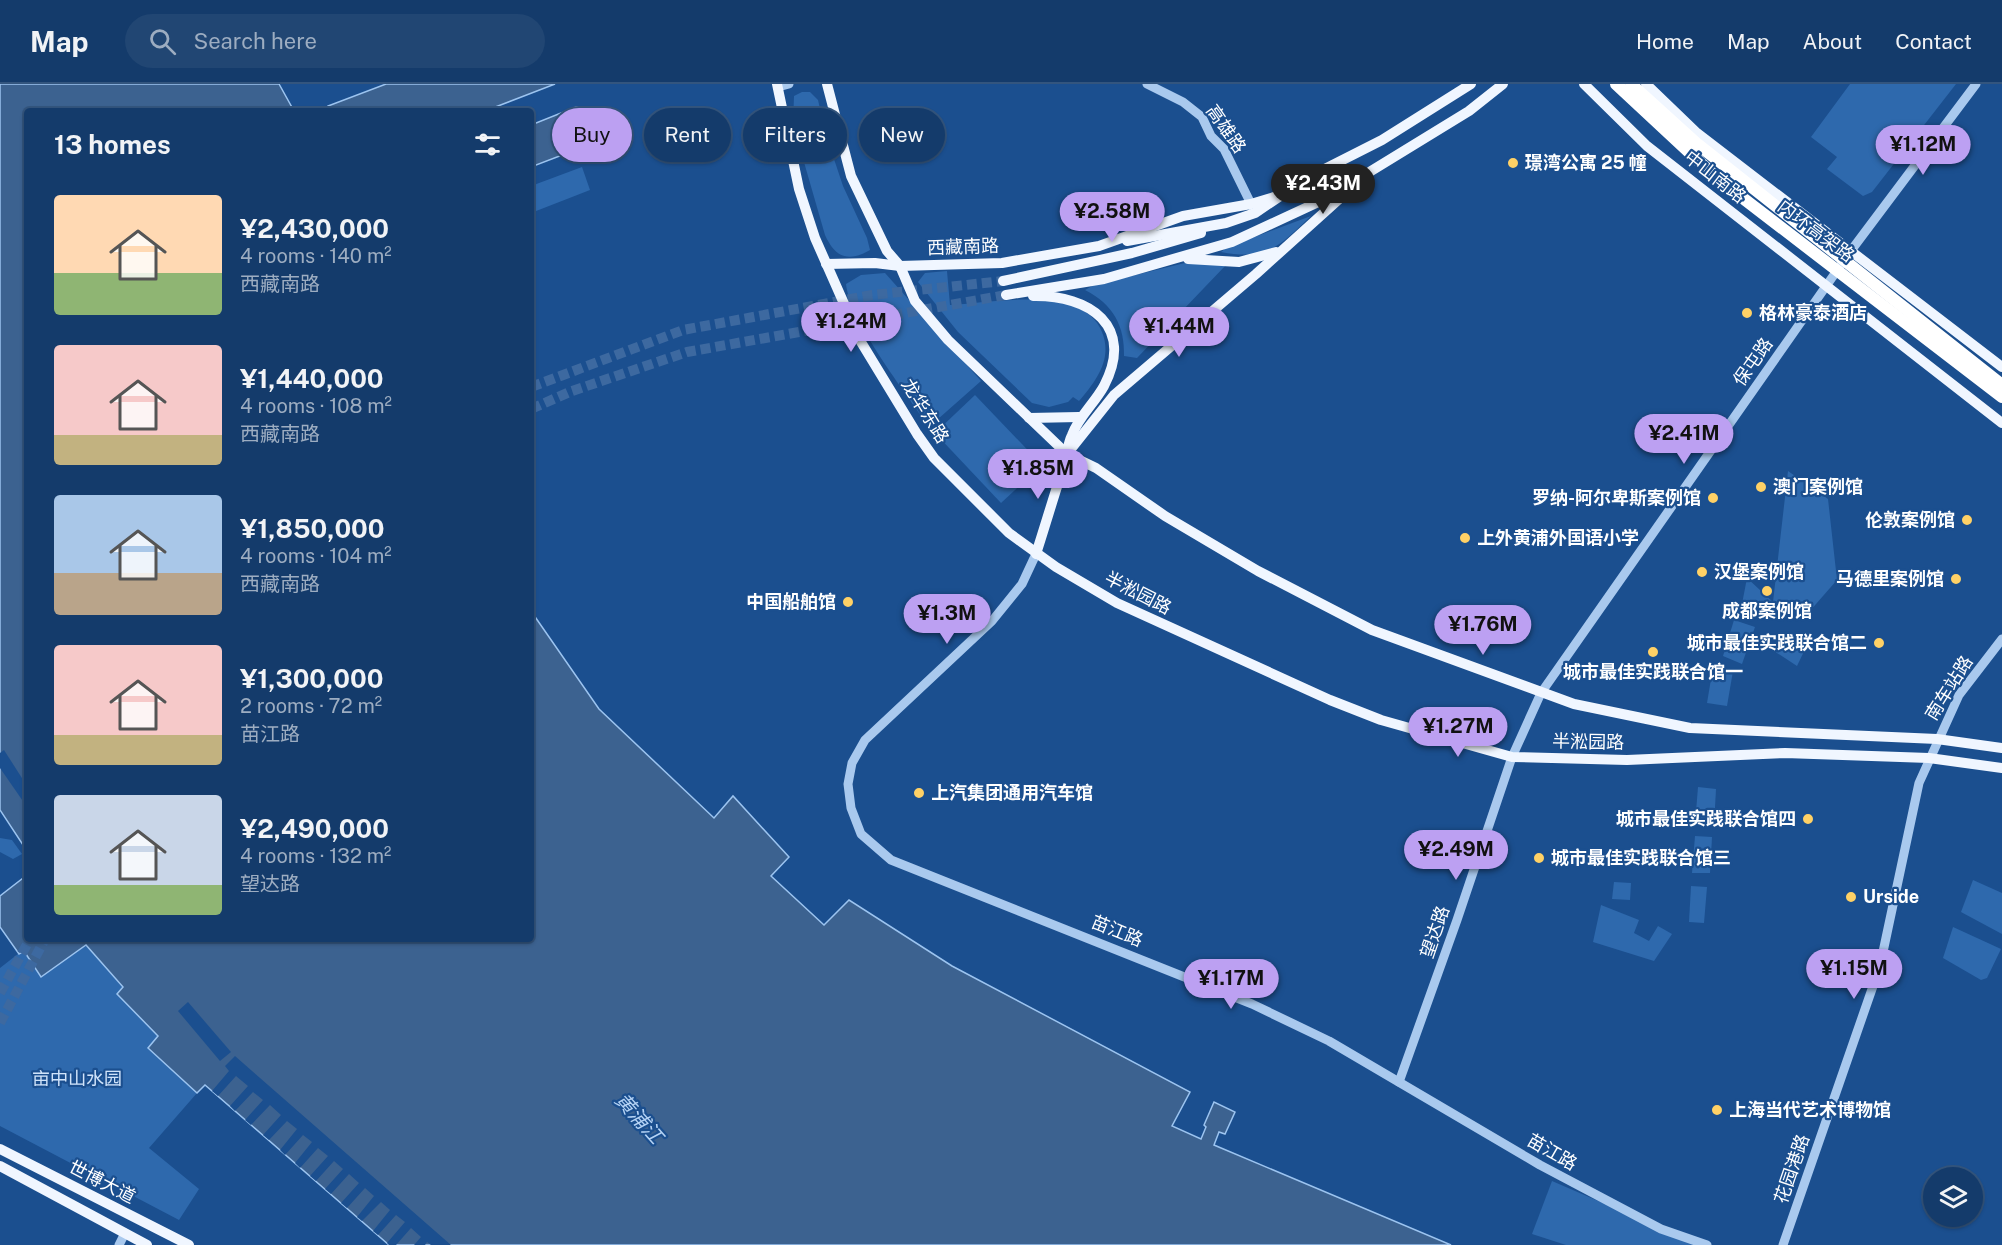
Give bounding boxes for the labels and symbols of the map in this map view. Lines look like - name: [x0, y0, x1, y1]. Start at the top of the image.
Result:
- street label: 高雄路: [1202, 101, 1250, 157]
- pin: ¥1.12M: [1874, 125, 1972, 176]
- street label: 中山南路: [1680, 146, 1750, 207]
- place label: 璟湾公寓 25 幢: [1525, 152, 1647, 173]
- marker: 璟湾公寓 25 幢: [1506, 156, 1520, 170]
- pin: ¥2.43M: [1274, 164, 1372, 215]
- pin: ¥2.58M: [1063, 192, 1161, 243]
- street label: 内环高架路: [1774, 195, 1859, 266]
- street label: 西藏南路: [927, 235, 999, 258]
- pin: ¥1.24M: [802, 302, 900, 353]
- place label: 格林豪泰酒店: [1759, 302, 1867, 323]
- marker: 格林豪泰酒店: [1740, 306, 1754, 320]
- pin: ¥1.44M: [1130, 307, 1228, 358]
- street label: 保屯路: [1729, 334, 1777, 390]
- street label: 龙华东路: [897, 375, 953, 447]
- pin: ¥2.41M: [1635, 414, 1733, 465]
- pin: ¥1.85M: [989, 449, 1087, 500]
- place label: 澳门案例馆: [1773, 476, 1863, 497]
- marker: 澳门案例馆: [1754, 480, 1768, 494]
- place label: 罗纳-阿尔卑斯案例馆: [1532, 487, 1701, 508]
- marker: 罗纳-阿尔卑斯案例馆: [1706, 491, 1720, 505]
- place label: 伦敦案例馆: [1865, 509, 1955, 530]
- marker: 伦敦案例馆: [1960, 513, 1974, 527]
- place label: 上外黄浦外国语小学: [1477, 527, 1639, 548]
- marker: 上外黄浦外国语小学: [1458, 531, 1472, 545]
- place label: 汉堡案例馆: [1714, 561, 1804, 582]
- marker: 汉堡案例馆: [1695, 565, 1709, 579]
- street label: 半淞园路: [1101, 567, 1175, 618]
- place label: 马德里案例馆: [1836, 568, 1944, 589]
- marker: 马德里案例馆: [1949, 572, 1963, 586]
- marker: 成都案例馆: [1760, 584, 1774, 598]
- place label: 中国船舶馆: [746, 591, 836, 612]
- pin: ¥1.3M: [905, 594, 989, 645]
- marker: 中国船舶馆: [841, 595, 855, 609]
- place label: 成都案例馆: [1722, 600, 1812, 621]
- pin: ¥1.76M: [1434, 605, 1532, 656]
- place label: 城市最佳实践联合馆二: [1687, 632, 1867, 653]
- marker: 城市最佳实践联合馆二: [1872, 636, 1886, 650]
- marker: 城市最佳实践联合馆一: [1646, 645, 1660, 659]
- street label: 南车站路: [1921, 652, 1977, 724]
- place label: 城市最佳实践联合馆一: [1563, 661, 1743, 682]
- pin: ¥1.27M: [1409, 707, 1507, 758]
- street label: 半淞园路: [1552, 730, 1624, 753]
- place label: 上汽集团通用汽车馆: [931, 782, 1093, 803]
- marker: 上汽集团通用汽车馆: [912, 786, 926, 800]
- place label: 城市最佳实践联合馆四: [1616, 808, 1796, 829]
- marker: 城市最佳实践联合馆四: [1801, 812, 1815, 826]
- pin: ¥2.49M: [1407, 830, 1505, 881]
- place label: 城市最佳实践联合馆三: [1551, 847, 1731, 868]
- marker: 城市最佳实践联合馆三: [1532, 851, 1546, 865]
- place label: Urside: [1863, 886, 1919, 907]
- marker: Urside: [1844, 890, 1858, 904]
- street label: 望达路: [1416, 903, 1453, 961]
- street label: 苗江路: [1088, 911, 1146, 950]
- pin: ¥1.15M: [1805, 949, 1903, 1000]
- pin: ¥1.17M: [1182, 959, 1280, 1010]
- park label: 亩中山水园: [32, 1068, 122, 1089]
- water label: 黄浦江: [610, 1088, 669, 1150]
- place label: 上海当代艺术博物馆: [1729, 1099, 1891, 1120]
- marker: 上海当代艺术博物馆: [1710, 1103, 1724, 1117]
- street label: 苗江路: [1524, 1129, 1581, 1174]
- street label: 花园港路: [1770, 1131, 1813, 1206]
- street label: 世博大道: [65, 1156, 139, 1207]

